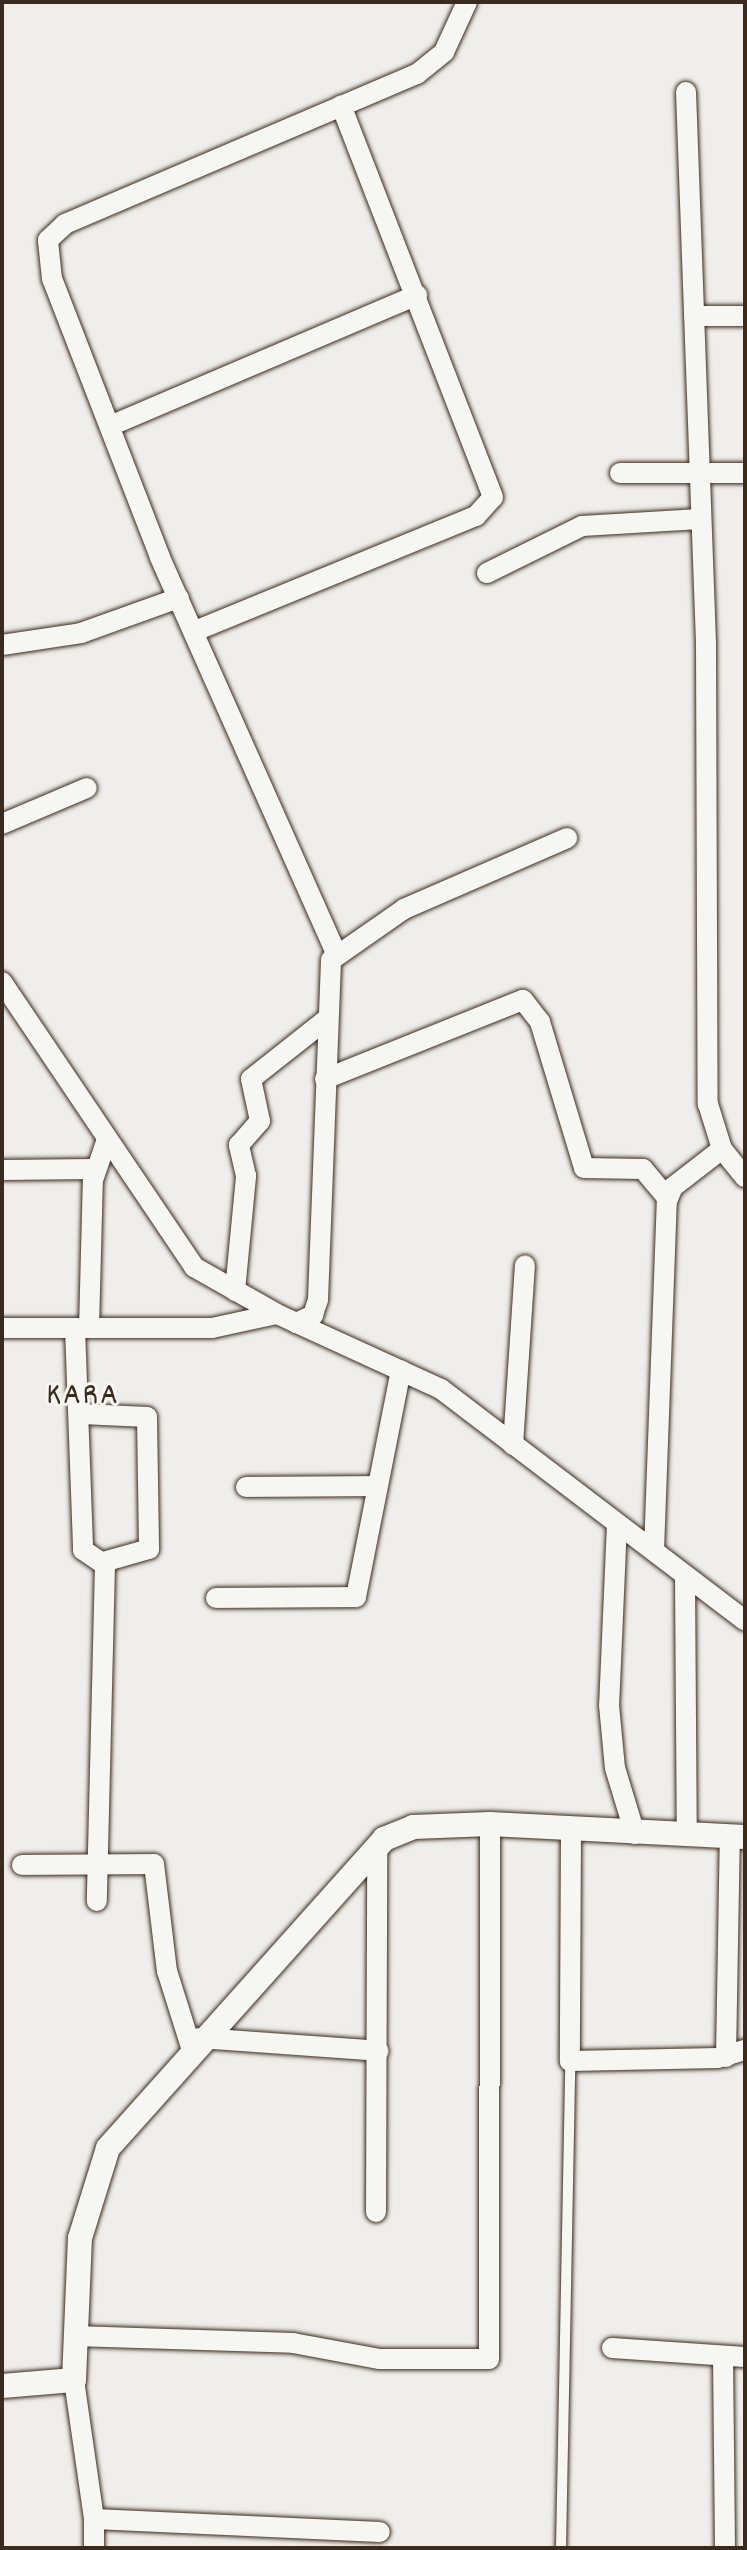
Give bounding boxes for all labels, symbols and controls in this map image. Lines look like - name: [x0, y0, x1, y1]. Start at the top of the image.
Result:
- district label: KARA: [46, 1378, 120, 1416]

